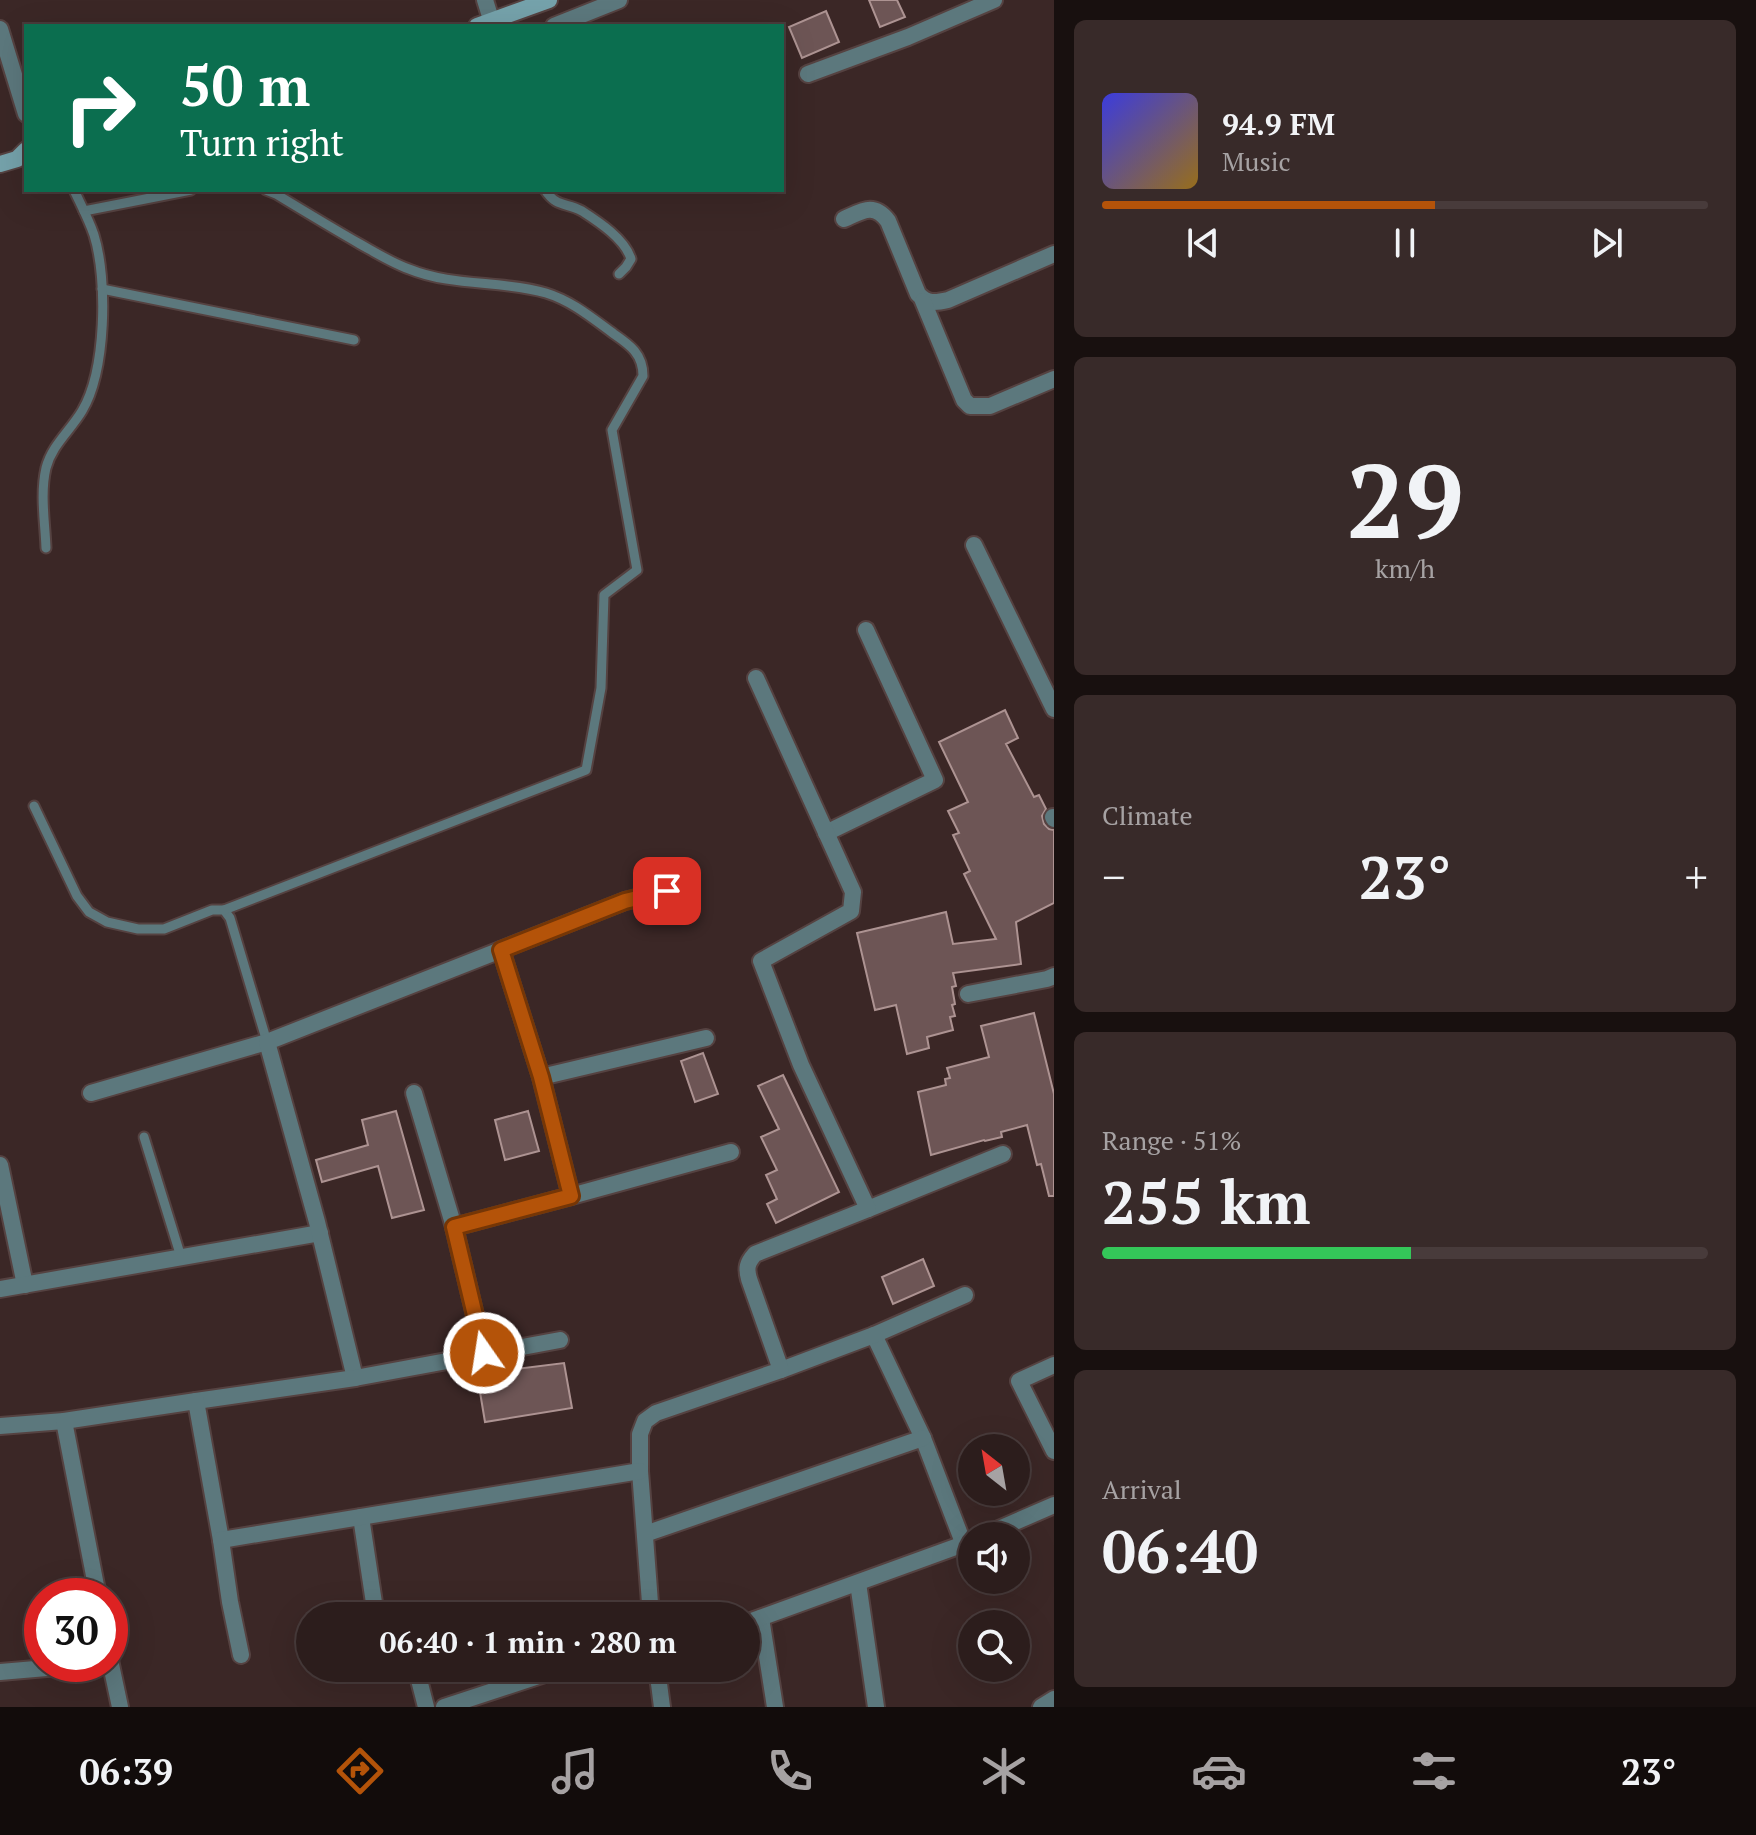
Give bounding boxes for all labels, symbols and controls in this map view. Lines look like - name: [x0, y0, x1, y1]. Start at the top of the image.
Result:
- text: 50 m: [180, 48, 310, 122]
- icon: right: [48, 56, 152, 160]
- text: 94.9 FM: [1222, 104, 1335, 144]
- text: Turn right: [180, 119, 344, 166]
- text: Music: [1222, 144, 1291, 178]
- icon: previous: [1181, 221, 1225, 265]
- icon: pause: [1383, 221, 1427, 265]
- icon: next: [1585, 221, 1629, 265]
- text: 29: [1346, 430, 1464, 568]
- text: km/h: [1375, 551, 1435, 585]
- text: Climate: [1102, 798, 1193, 832]
- text: 23°: [1359, 837, 1451, 916]
- text: −: [1102, 847, 1125, 906]
- text: +: [1685, 847, 1708, 906]
- pin: [633, 857, 701, 925]
- icon: arrive: [645, 869, 689, 913]
- text: Range · 51%: [1102, 1123, 1241, 1157]
- text: 255 km: [1102, 1162, 1310, 1241]
- position arrow: [442, 1311, 526, 1395]
- north arrow: [958, 1434, 1030, 1506]
- map controls: [958, 1434, 1030, 1682]
- text: Arrival: [1102, 1472, 1182, 1506]
- text: 06:40: [1102, 1511, 1258, 1590]
- button: sound: [958, 1522, 1030, 1594]
- speed limit sign: 30: [24, 1578, 128, 1682]
- button: search: [958, 1610, 1030, 1682]
- text: 06:40 · 1 min · 280 m: [380, 1622, 676, 1662]
- icon: directions: [332, 1743, 388, 1799]
- icon: music: [547, 1743, 603, 1799]
- icon: phone: [762, 1743, 818, 1799]
- icon: climate: [976, 1743, 1032, 1799]
- icon: car: [1191, 1743, 1247, 1799]
- icon: filters: [1406, 1743, 1462, 1799]
- text: 06:39: [79, 1748, 173, 1795]
- text: 23°: [1621, 1748, 1676, 1795]

